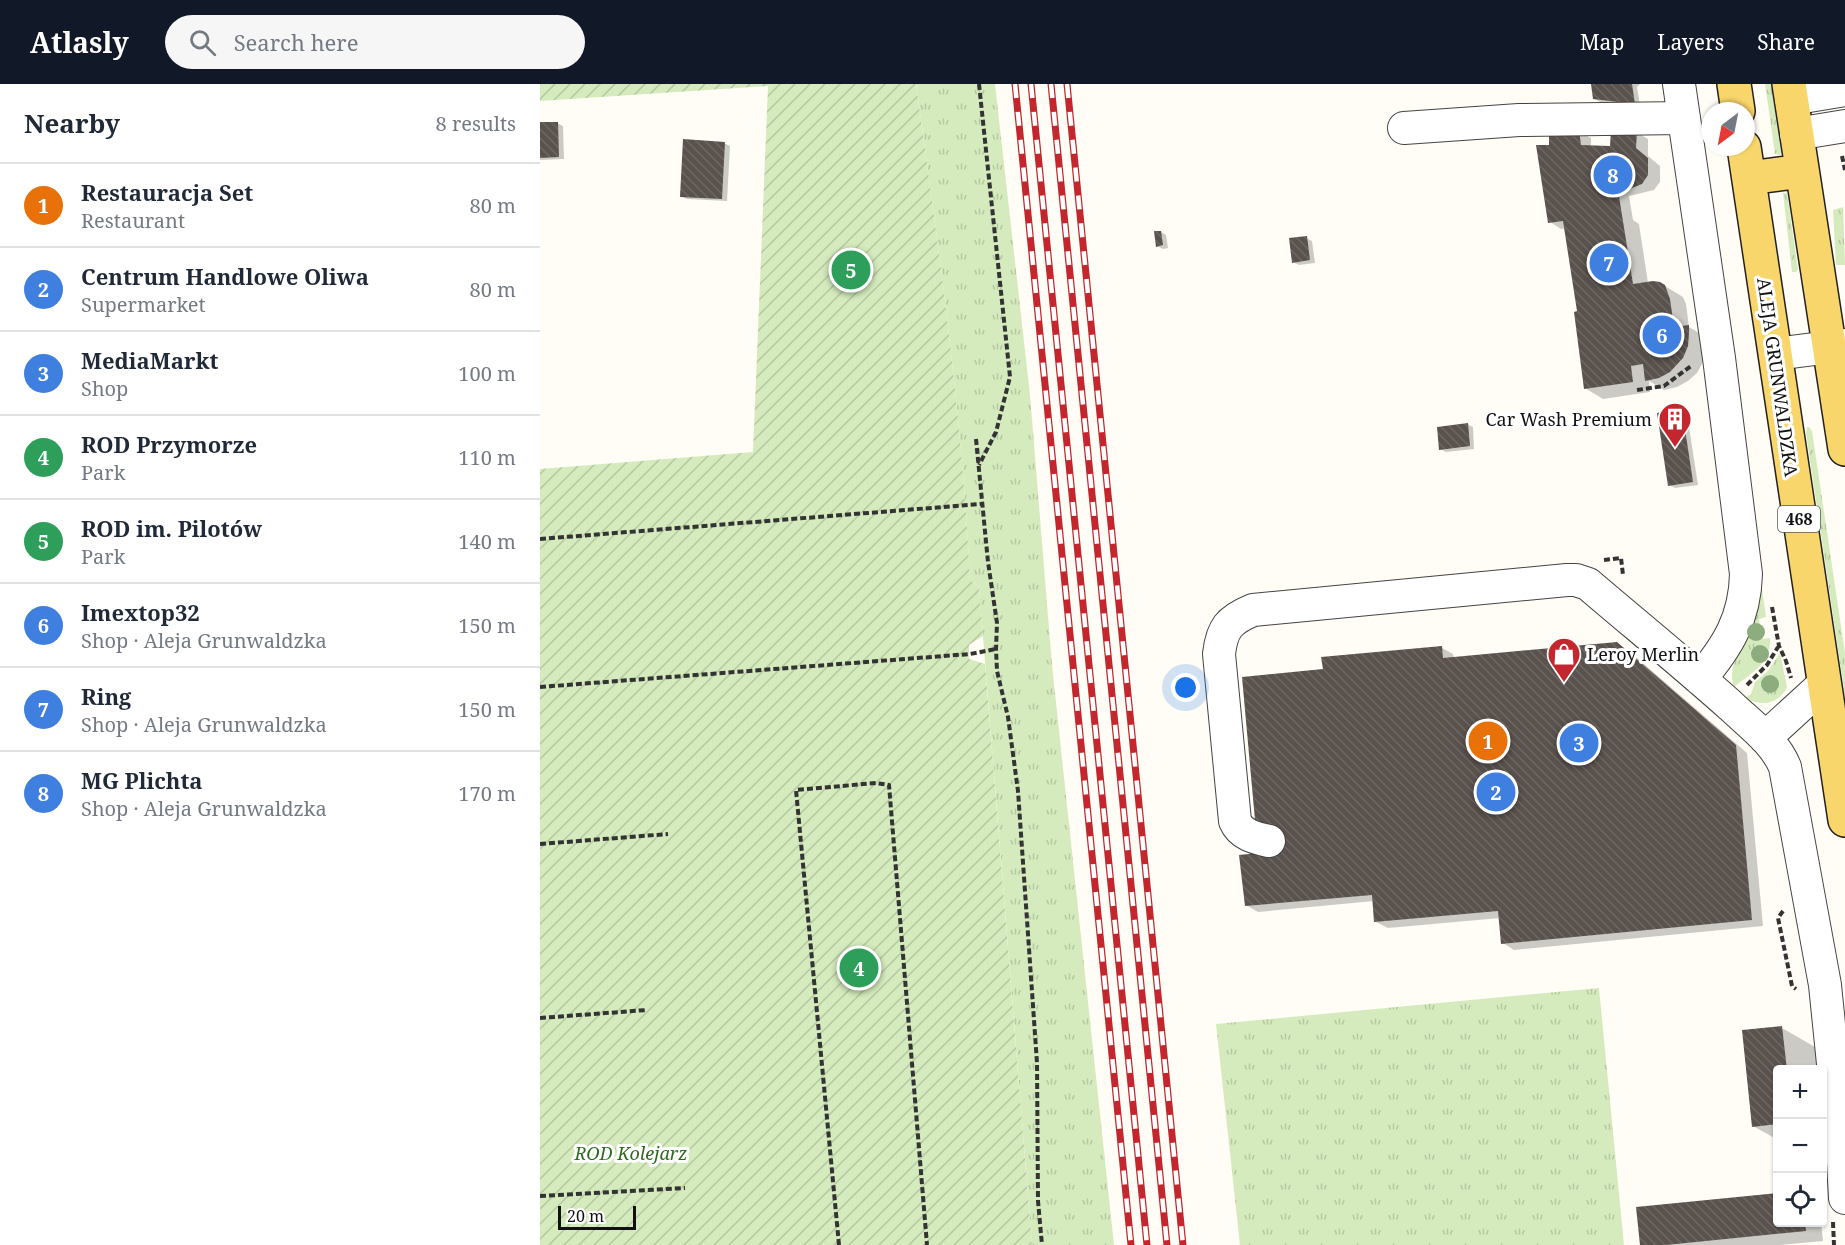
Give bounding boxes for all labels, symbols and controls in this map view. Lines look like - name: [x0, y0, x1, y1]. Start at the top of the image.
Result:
- search box: [165, 15, 585, 69]
- text: Atlasly: [30, 23, 129, 61]
- icon: search: [186, 26, 219, 59]
- text: Search here: [234, 27, 359, 57]
- text: Map: [1580, 28, 1624, 56]
- text: Layers: [1657, 28, 1724, 56]
- text: Share: [1757, 28, 1815, 56]
- north arrow: [1701, 102, 1755, 156]
- text: Nearby: [24, 105, 120, 141]
- text: 8 results: [436, 110, 516, 137]
- pin: 8: [1594, 152, 1632, 197]
- text: Restauracja Set: [81, 177, 253, 207]
- text: 1: [38, 192, 49, 219]
- text: 80 m: [470, 192, 516, 219]
- text: Restaurant: [81, 207, 185, 234]
- pin: 7: [1590, 240, 1628, 285]
- pin: 5: [832, 248, 870, 292]
- text: Centrum Handlowe Oliwa: [81, 261, 369, 291]
- text: 2: [38, 276, 49, 303]
- text: 80 m: [470, 276, 516, 303]
- street label: ALEJA GRUNWALDZKA: [1752, 276, 1804, 478]
- text: Supermarket: [81, 291, 206, 318]
- pin: 6: [1642, 312, 1682, 358]
- text: MediaMarkt: [81, 345, 218, 375]
- text: 3: [38, 360, 49, 387]
- text: 100 m: [458, 360, 516, 387]
- text: Shop: [81, 375, 128, 402]
- building icon: Car Wash Premium: [1657, 401, 1693, 448]
- place label: Car Wash Premium: [1486, 407, 1652, 431]
- text: ROD Przymorze: [81, 429, 257, 459]
- text: 4: [38, 444, 49, 471]
- text: 110 m: [458, 444, 516, 471]
- text: Park: [81, 459, 125, 486]
- road number: 468: [1778, 506, 1820, 532]
- text: ROD im. Pilotów: [81, 513, 262, 543]
- text: 5: [38, 528, 49, 555]
- text: 140 m: [458, 528, 516, 555]
- text: Park: [81, 543, 125, 570]
- text: Imextop32: [81, 597, 200, 627]
- text: 6: [38, 612, 49, 639]
- text: 150 m: [458, 612, 516, 639]
- text: Shop · Aleja Grunwaldzka: [81, 627, 327, 654]
- shop icon: Leroy Merlin: [1546, 636, 1582, 683]
- place label: Leroy Merlin: [1587, 642, 1700, 666]
- your location: [1171, 673, 1200, 702]
- text: Ring: [81, 681, 131, 711]
- text: 7: [38, 696, 49, 723]
- text: 150 m: [458, 696, 516, 723]
- text: Shop · Aleja Grunwaldzka: [81, 711, 327, 738]
- pin: 1: [1468, 718, 1508, 764]
- pin: 3: [1560, 720, 1598, 766]
- text: MG Plichta: [81, 765, 203, 795]
- pin: 2: [1476, 770, 1516, 814]
- text: 8: [38, 780, 49, 807]
- text: 170 m: [458, 780, 516, 807]
- text: Shop · Aleja Grunwaldzka: [81, 795, 327, 822]
- pin: 4: [840, 946, 878, 990]
- map controls: [1773, 1065, 1827, 1227]
- button: +: [1773, 1065, 1827, 1119]
- button: −: [1773, 1119, 1827, 1173]
- park label: ROD Kolejarz: [574, 1141, 687, 1165]
- button: locate: [1773, 1173, 1827, 1227]
- scale bar: [558, 1203, 636, 1230]
- text: 20 m: [567, 1205, 604, 1227]

